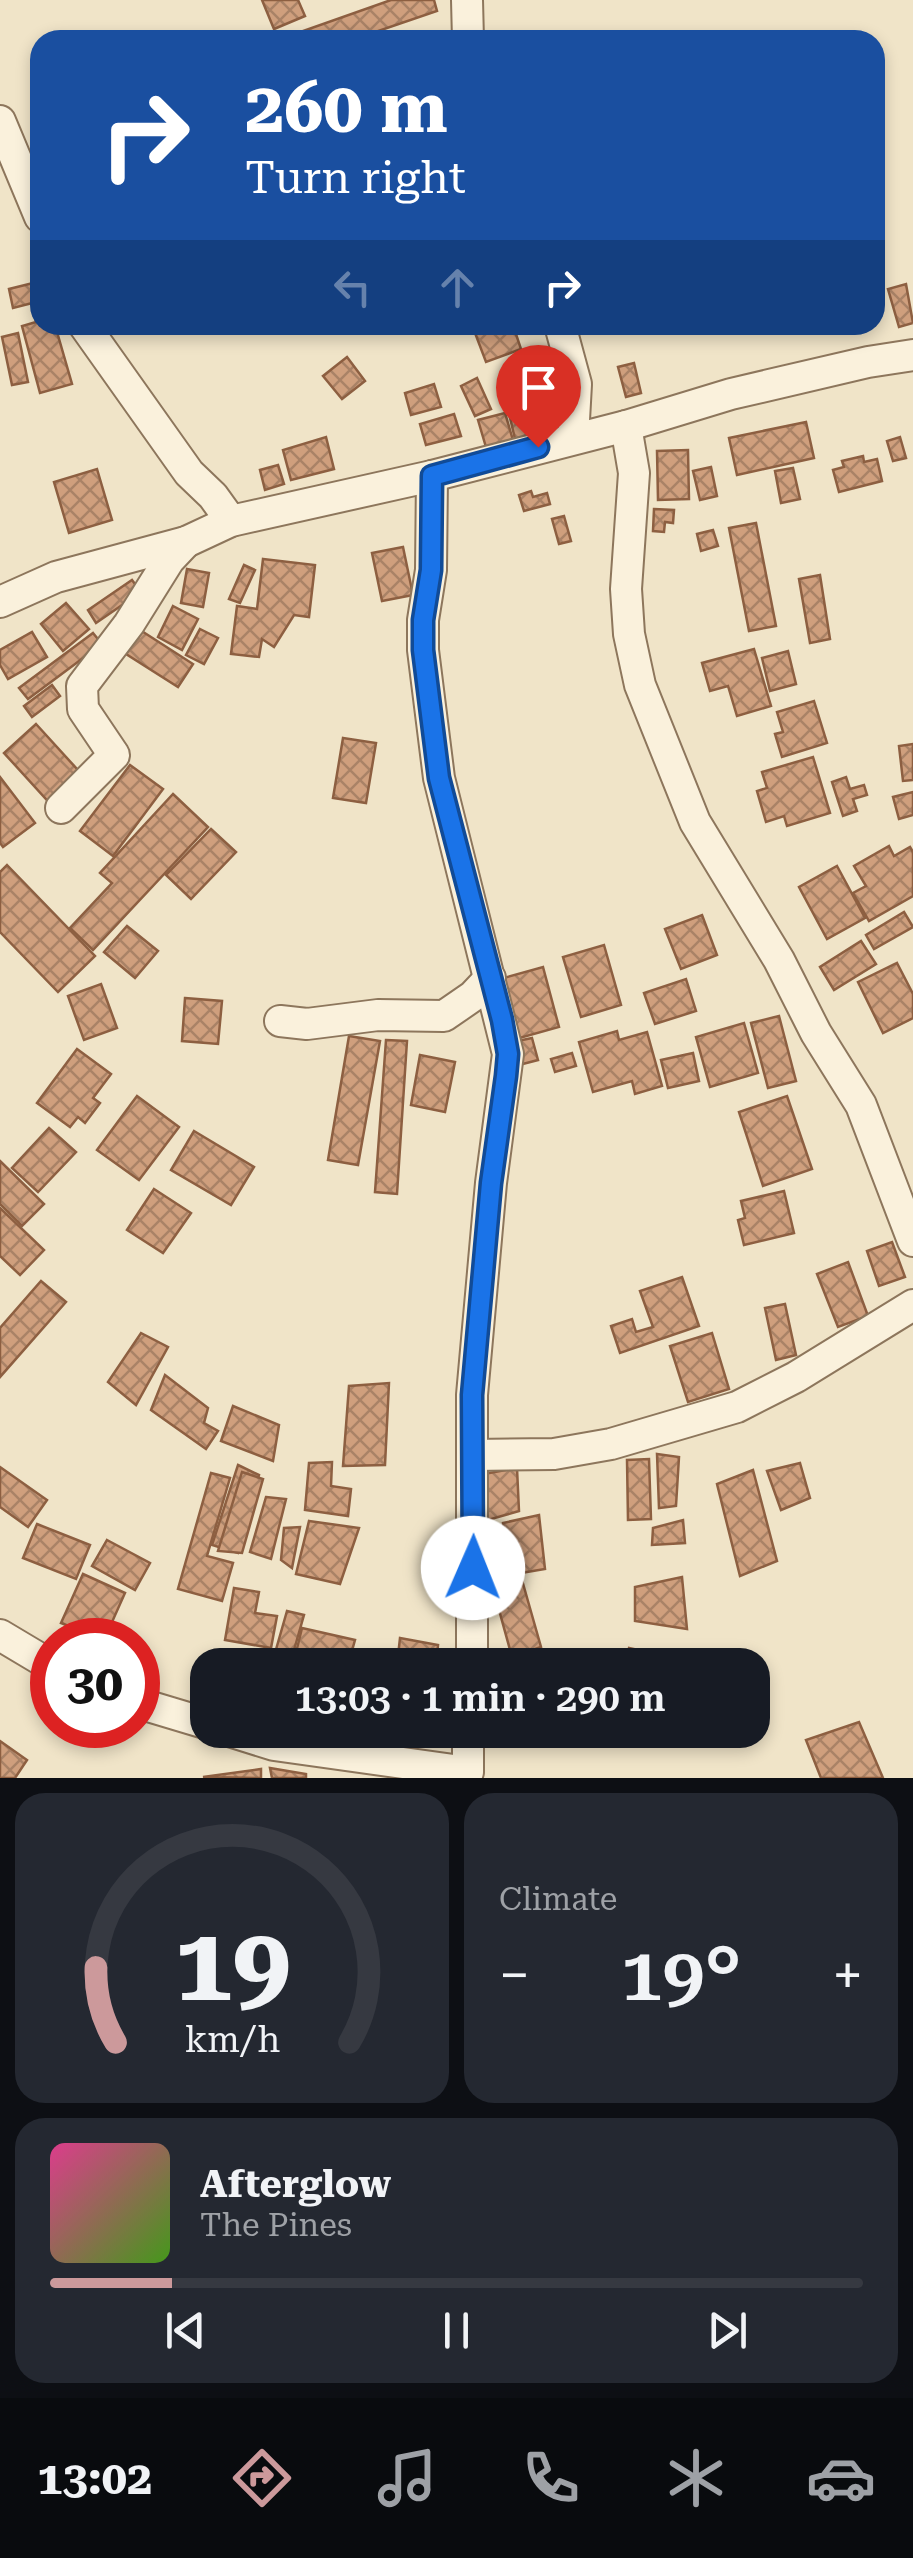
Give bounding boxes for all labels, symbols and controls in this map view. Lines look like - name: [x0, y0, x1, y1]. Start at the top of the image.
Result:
- text: 260 m: [245, 67, 448, 149]
- icon: right: [80, 70, 210, 200]
- text: Turn right: [245, 151, 466, 204]
- icon: left: [325, 260, 380, 315]
- icon: ahead: [430, 260, 485, 315]
- icon: right: [535, 260, 590, 315]
- pin: [496, 345, 581, 448]
- icon: arrive: [511, 360, 566, 415]
- position arrow: [421, 1516, 525, 1620]
- speed limit sign: 30: [30, 1618, 160, 1748]
- text: 13:03 · 1 min · 290 m: [295, 1676, 666, 1720]
- text: Climate: [499, 1880, 617, 1918]
- text: 19: [174, 1904, 290, 2025]
- text: 19°: [620, 1930, 742, 2018]
- text: −: [499, 1943, 530, 2007]
- text: +: [832, 1943, 863, 2007]
- text: km/h: [184, 2019, 280, 2061]
- text: Afterglow: [200, 2162, 391, 2206]
- text: The Pines: [200, 2206, 352, 2244]
- icon: previous: [158, 2303, 213, 2358]
- icon: pause: [429, 2303, 484, 2358]
- icon: next: [700, 2303, 755, 2358]
- icon: directions: [227, 2443, 297, 2513]
- icon: music: [372, 2443, 442, 2513]
- icon: phone: [516, 2443, 586, 2513]
- icon: climate: [661, 2443, 731, 2513]
- icon: car: [806, 2443, 876, 2513]
- text: 13:02: [37, 2452, 152, 2505]

